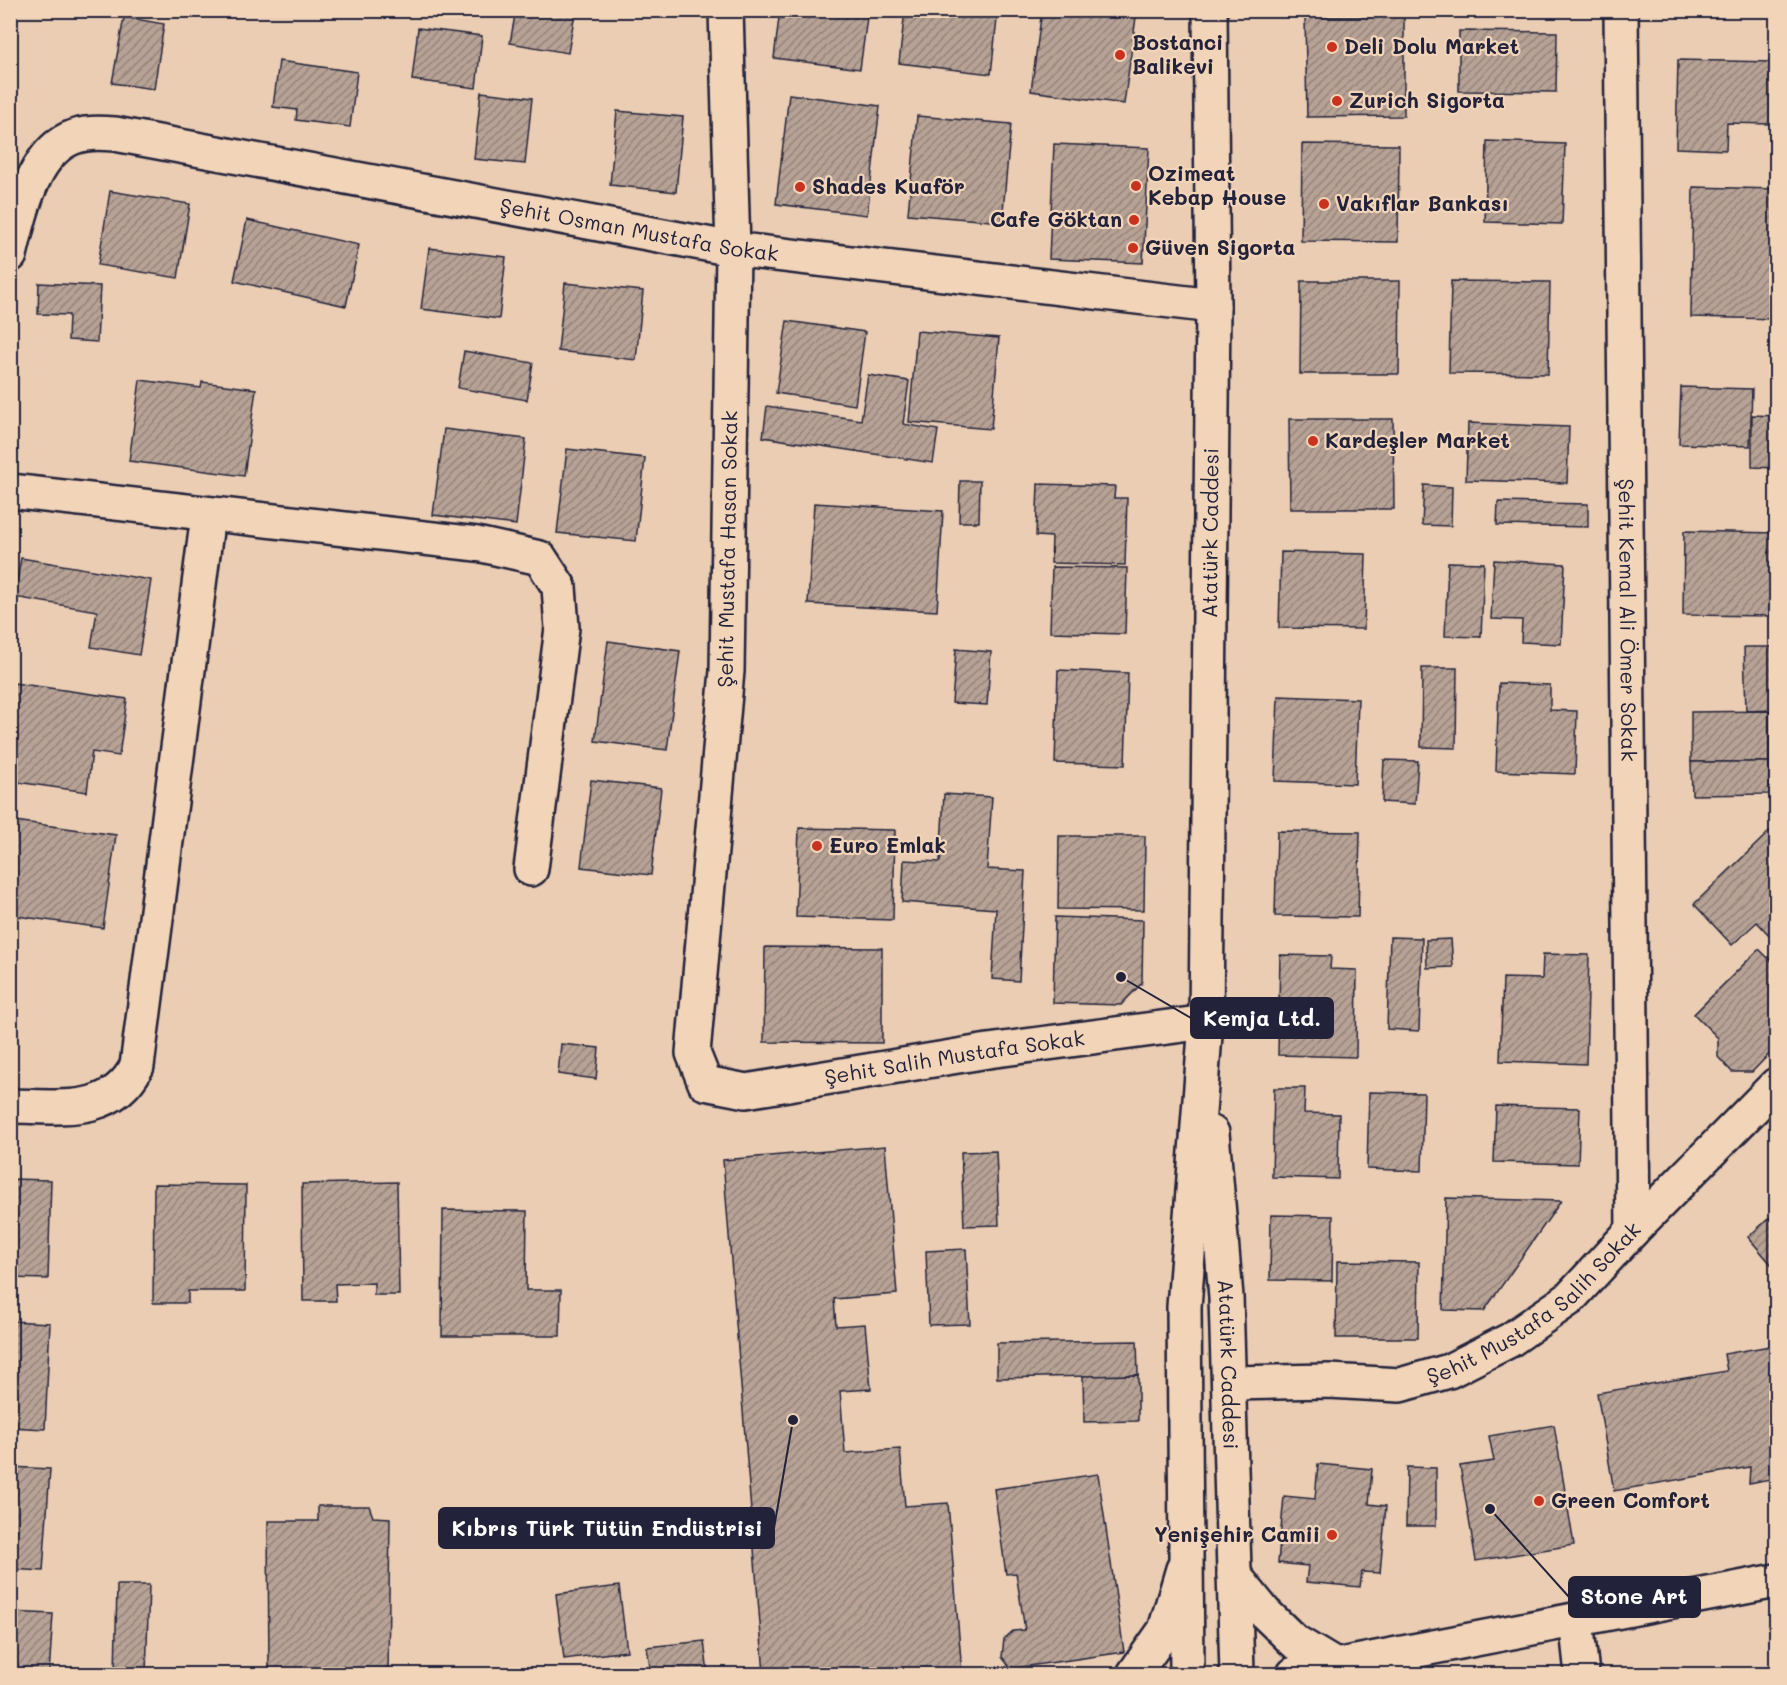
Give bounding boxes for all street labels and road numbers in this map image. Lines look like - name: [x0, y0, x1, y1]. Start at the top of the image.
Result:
- street label: Şehit Osman Mustafa Sokak: [498, 191, 780, 266]
- street label: Şehit Mustafa Hasan Sokak: [711, 410, 742, 688]
- street label: Atatürk Caddesi: [1195, 447, 1224, 618]
- street label: Şehit Kemal Ali Ömer Sokak: [1614, 478, 1643, 762]
- street label: Şehit Salih Mustafa Sokak: [822, 1023, 1086, 1090]
- street label: Şehit Mustafa Salih Sokak: [1423, 1215, 1646, 1389]
- street label: Atatürk Caddesi: [1213, 1278, 1245, 1450]

